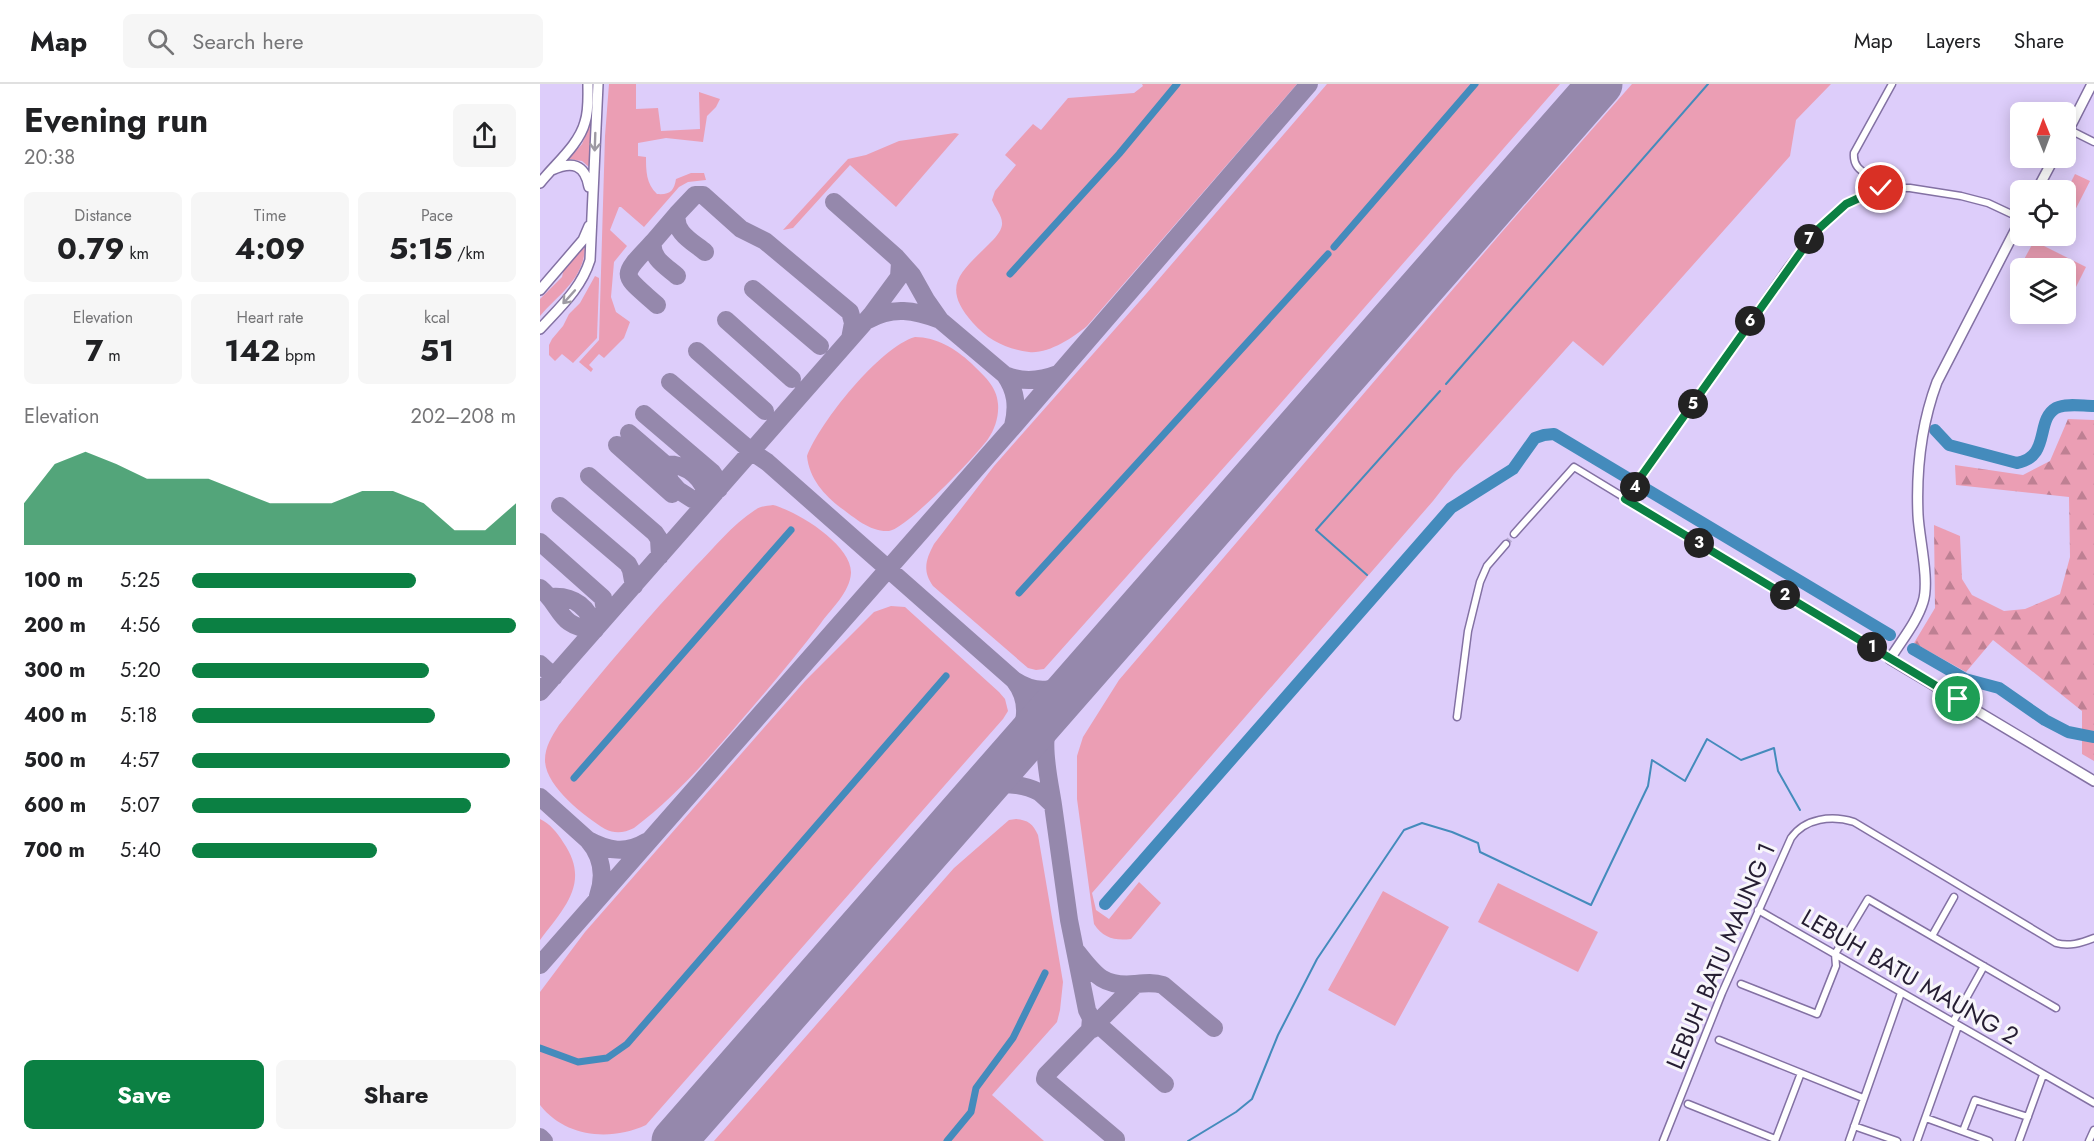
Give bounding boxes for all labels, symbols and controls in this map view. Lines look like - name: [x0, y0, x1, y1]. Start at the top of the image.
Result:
- search box: [123, 14, 543, 68]
- text: Map: [30, 21, 87, 62]
- icon: search: [144, 25, 177, 58]
- text: Search here: [192, 25, 304, 57]
- text: Map: [1854, 26, 1893, 56]
- text: Layers: [1926, 26, 1981, 56]
- text: Share: [2014, 26, 2064, 56]
- text: Evening run: [24, 97, 208, 144]
- north arrow: [2010, 102, 2076, 168]
- map controls: [2010, 102, 2076, 324]
- button: share: [453, 104, 516, 167]
- one-way arrow: [589, 132, 601, 152]
- text: 20:38: [24, 143, 75, 172]
- pin: [1855, 162, 1906, 213]
- icon: check: [1864, 171, 1897, 204]
- button: locate: [2010, 180, 2076, 246]
- text: Distance: [74, 204, 132, 227]
- text: Time: [254, 204, 286, 227]
- text: Pace: [421, 204, 453, 227]
- pin: 7: [1794, 224, 1824, 254]
- text: 0.79: [57, 227, 125, 270]
- text: 4:09: [235, 227, 305, 270]
- text: 5:15: [389, 227, 453, 270]
- text: 7: [1804, 227, 1814, 250]
- text: km: [125, 242, 149, 265]
- text: /km: [453, 242, 485, 265]
- button: layers: [2010, 258, 2076, 324]
- one-way arrow: [562, 289, 576, 304]
- text: Elevation: [73, 306, 133, 329]
- text: Heart rate: [237, 306, 303, 329]
- text: kcal: [424, 306, 450, 329]
- pin: 6: [1735, 306, 1765, 336]
- text: 6: [1745, 309, 1755, 332]
- text: 7: [85, 329, 103, 372]
- text: 142: [224, 329, 280, 372]
- text: 51: [420, 329, 454, 372]
- text: m: [103, 344, 121, 367]
- text: bpm: [280, 344, 316, 367]
- pin: 5: [1678, 389, 1708, 419]
- text: 5: [1688, 392, 1698, 415]
- text: Elevation: [24, 402, 99, 431]
- text: 202–208 m: [411, 402, 516, 431]
- pin: 4: [1620, 472, 1650, 502]
- text: 4: [1629, 475, 1641, 498]
- pin: 3: [1684, 528, 1714, 558]
- text: 3: [1694, 531, 1704, 554]
- text: 100 m: [24, 566, 83, 595]
- text: 5:25: [120, 566, 160, 595]
- pin: 2: [1770, 580, 1800, 610]
- text: 2: [1780, 583, 1790, 606]
- text: 200 m: [24, 611, 86, 640]
- text: 4:56: [120, 611, 160, 640]
- pin: 1: [1857, 632, 1887, 662]
- text: 1: [1868, 635, 1876, 658]
- text: 300 m: [24, 656, 85, 685]
- text: 5:20: [120, 656, 161, 685]
- pin: [1932, 673, 1983, 724]
- icon: arrive: [1941, 682, 1974, 715]
- text: 400 m: [24, 701, 87, 730]
- text: 5:18: [120, 701, 157, 730]
- text: 500 m: [24, 746, 86, 775]
- text: 4:57: [120, 746, 159, 775]
- text: 600 m: [24, 791, 86, 820]
- text: 5:07: [120, 791, 160, 820]
- text: 700 m: [24, 836, 85, 865]
- text: 5:40: [120, 836, 161, 865]
- street label: LEBUH BATU MAUNG 1: [1657, 837, 1784, 1074]
- street label: LEBUH BATU MAUNG 2: [1795, 900, 2025, 1053]
- button: Save: [24, 1060, 264, 1129]
- button: Share: [276, 1060, 516, 1129]

